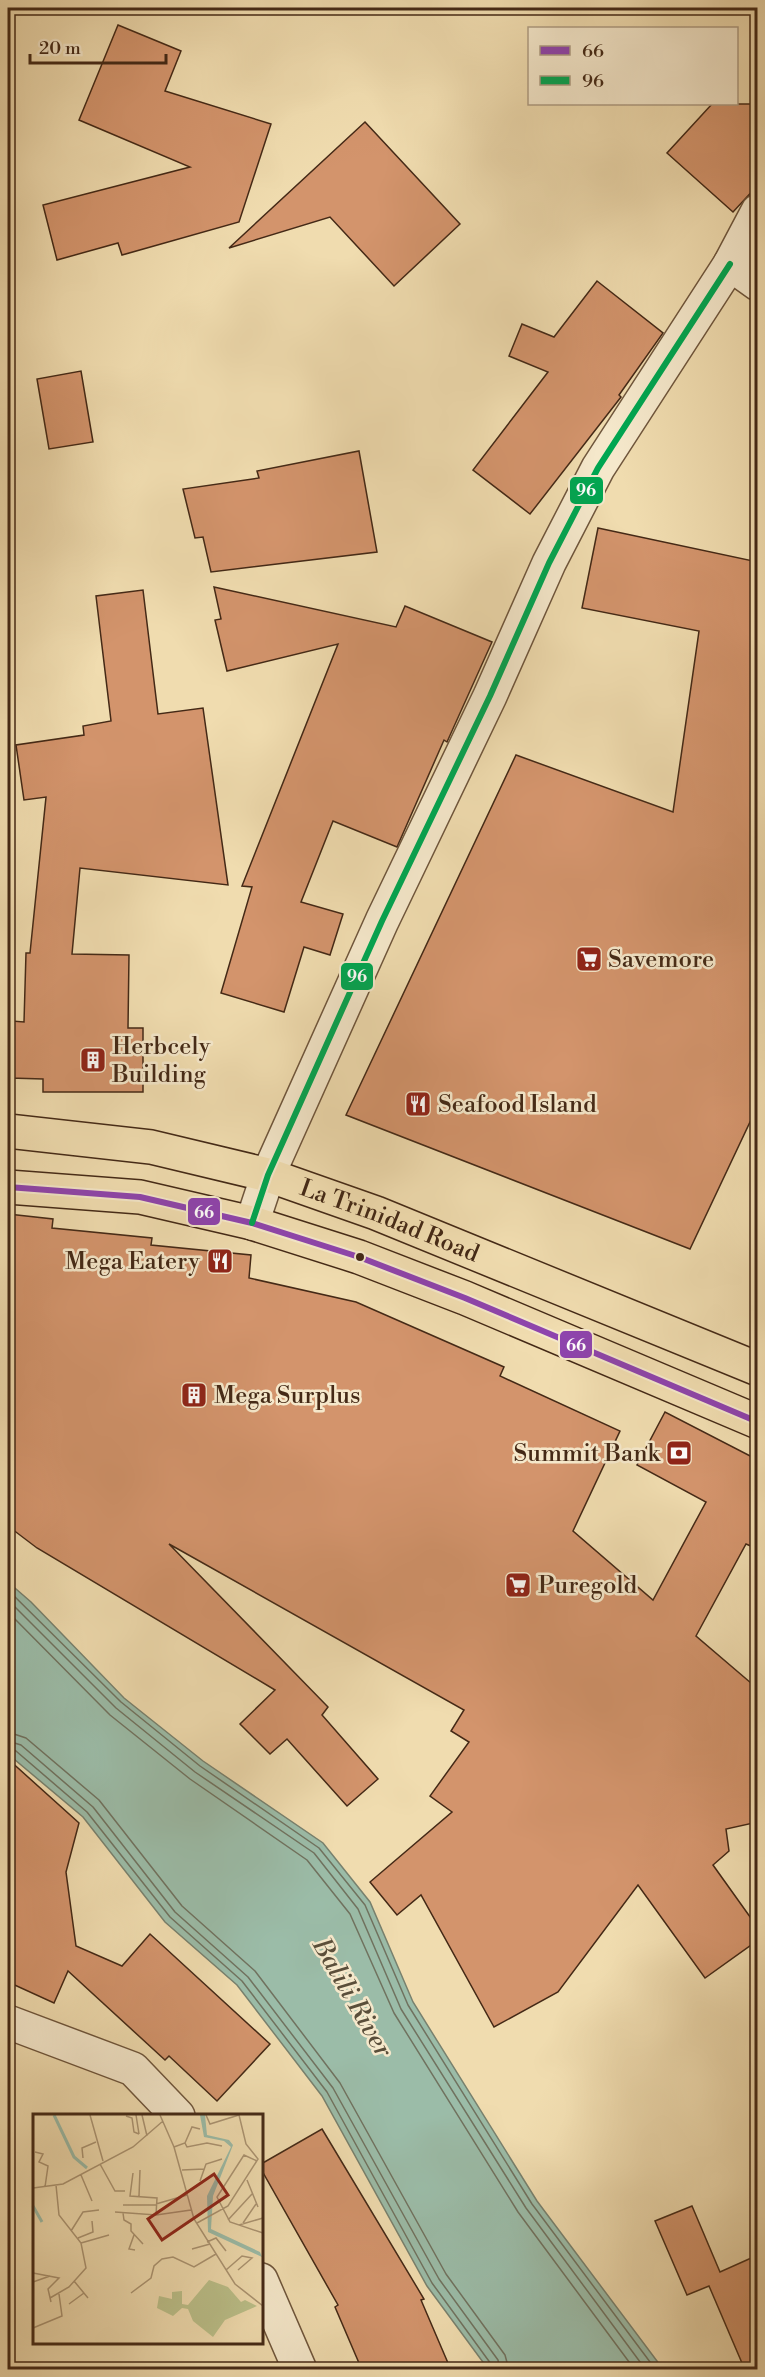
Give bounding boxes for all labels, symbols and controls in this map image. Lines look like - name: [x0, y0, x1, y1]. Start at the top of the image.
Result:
- scale bar: [30, 27, 166, 65]
- legend: [528, 27, 738, 105]
- text: 20 m: [39, 37, 81, 60]
- text: 66: [582, 40, 604, 63]
- text: 96: [582, 70, 604, 93]
- line badge: 96: [569, 476, 604, 505]
- text: 96: [576, 481, 596, 501]
- supermarket icon: Savemore: [574, 944, 604, 974]
- place label: Savemore: [608, 945, 714, 975]
- line badge: 96: [340, 962, 374, 991]
- text: 96: [347, 967, 367, 987]
- place label: Herbcely Building: [111, 1032, 211, 1090]
- building icon: Herbcely Building: [78, 1045, 108, 1075]
- restaurant icon: Seafood Island: [403, 1089, 433, 1119]
- place label: Seafood Island: [438, 1090, 597, 1120]
- street label: La Trinidad Road: [296, 1173, 484, 1270]
- line badge: 66: [187, 1197, 221, 1226]
- text: 66: [194, 1203, 214, 1223]
- restaurant icon: Mega Eatery: [205, 1246, 235, 1276]
- place label: Mega Eatery: [65, 1247, 200, 1277]
- unlabelled marker: [354, 1251, 366, 1263]
- line badge: 66: [559, 1330, 593, 1359]
- text: 66: [566, 1336, 586, 1356]
- building icon: Mega Surplus: [179, 1380, 209, 1410]
- place label: Mega Surplus: [214, 1381, 361, 1411]
- bank icon: Summit Bank: [664, 1438, 694, 1468]
- place label: Summit Bank: [514, 1439, 661, 1469]
- supermarket icon: Puregold: [503, 1570, 533, 1600]
- place label: Puregold: [538, 1571, 638, 1601]
- water label: Balili River: [305, 1931, 400, 2064]
- inset map: [33, 2114, 262, 2344]

